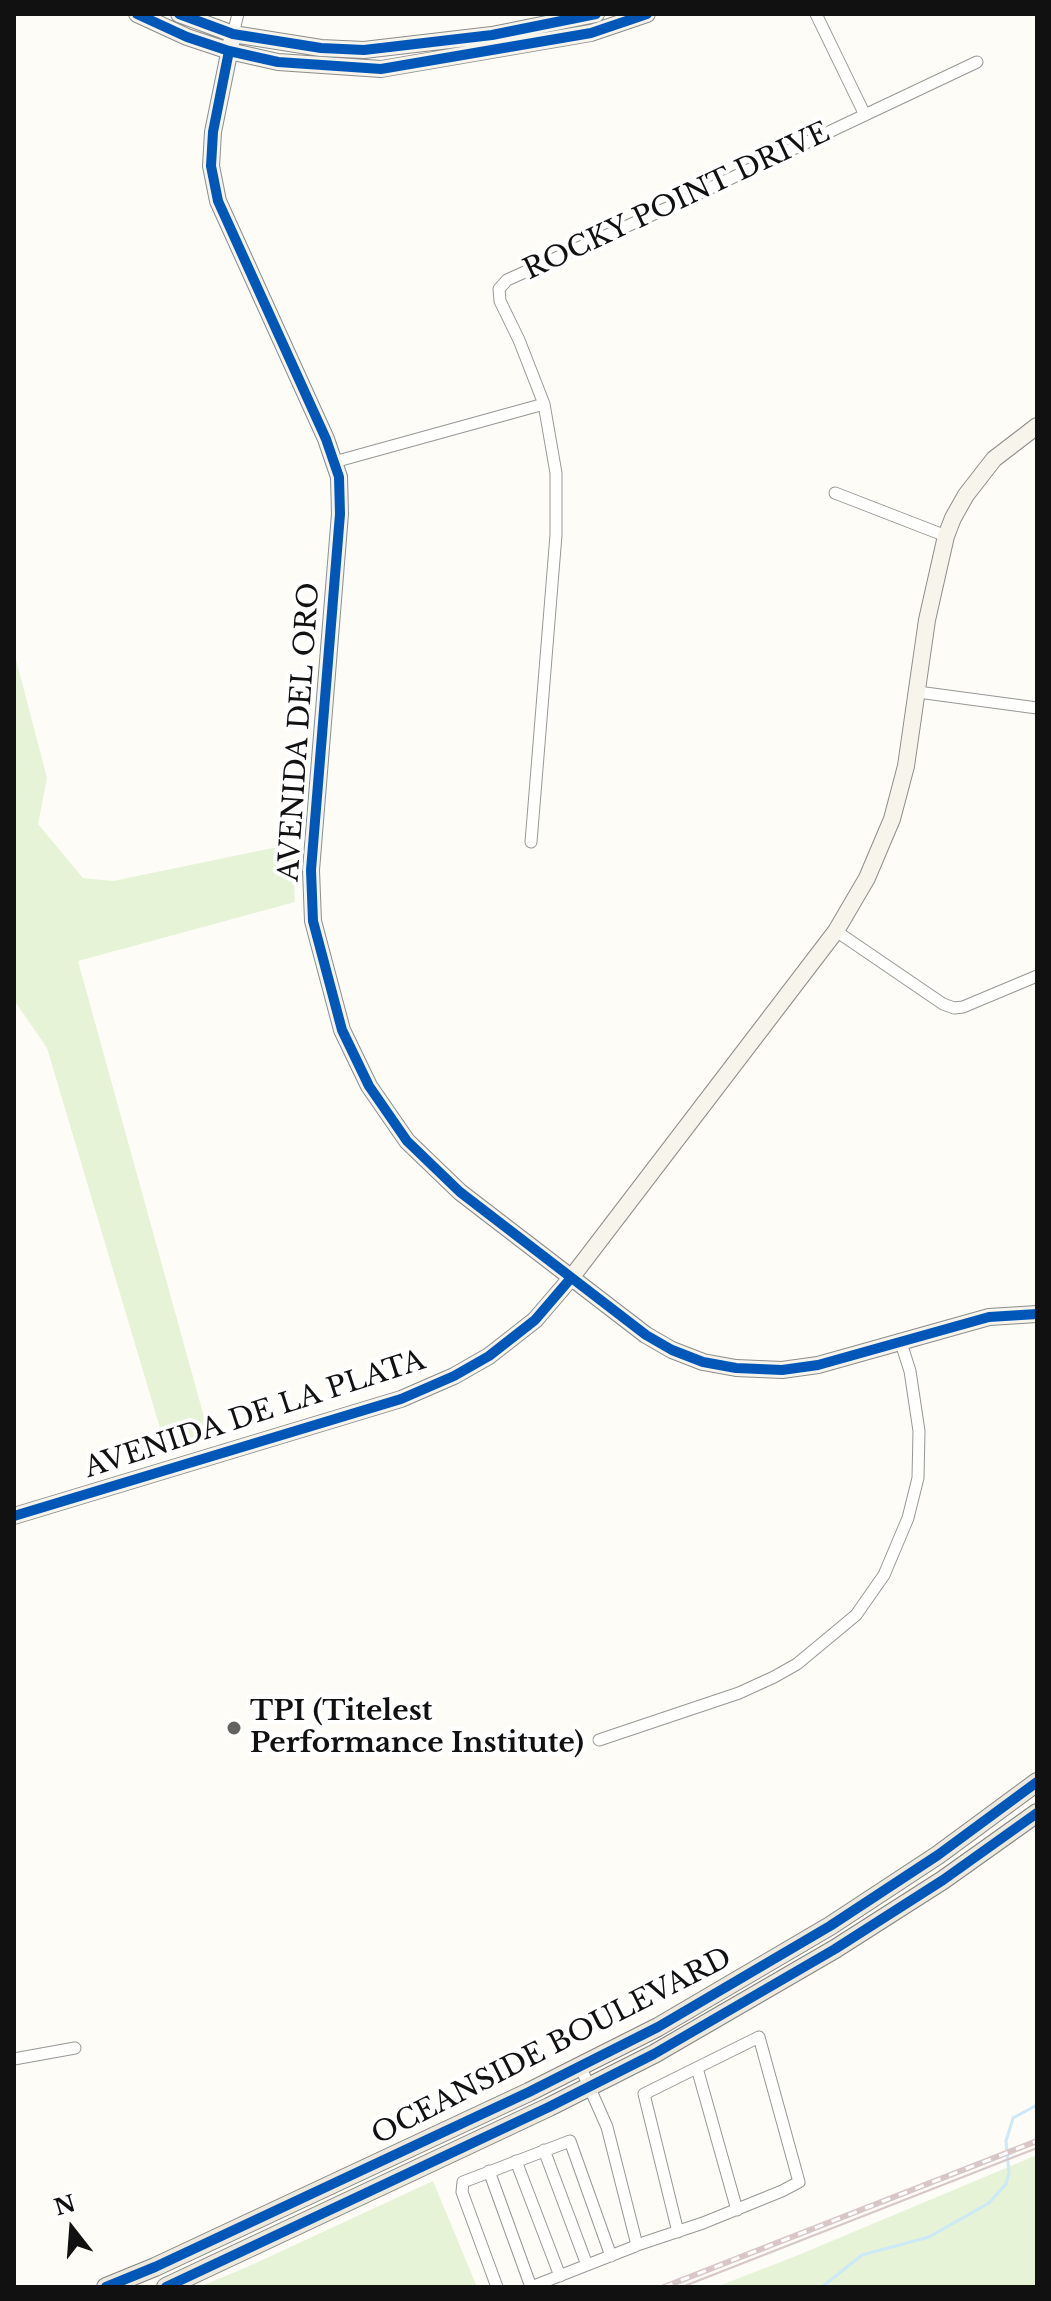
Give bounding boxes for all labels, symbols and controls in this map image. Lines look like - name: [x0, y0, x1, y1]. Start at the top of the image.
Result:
- street label: ROCKY POINT DRIVE: [519, 116, 835, 288]
- street label: AVENIDA DEL ORO: [273, 581, 327, 883]
- street label: AVENIDA DE LA PLATA: [80, 1344, 430, 1486]
- place label: TPI (Titelest Performance Institute): [250, 1695, 584, 1761]
- marker: TPI (Titelest Performance Institute): [225, 1719, 243, 1737]
- street label: OCEANSIDE BOULEVARD: [367, 1941, 737, 2153]
- north arrow: [32, 2189, 112, 2269]
- text: N: [51, 2190, 79, 2222]

